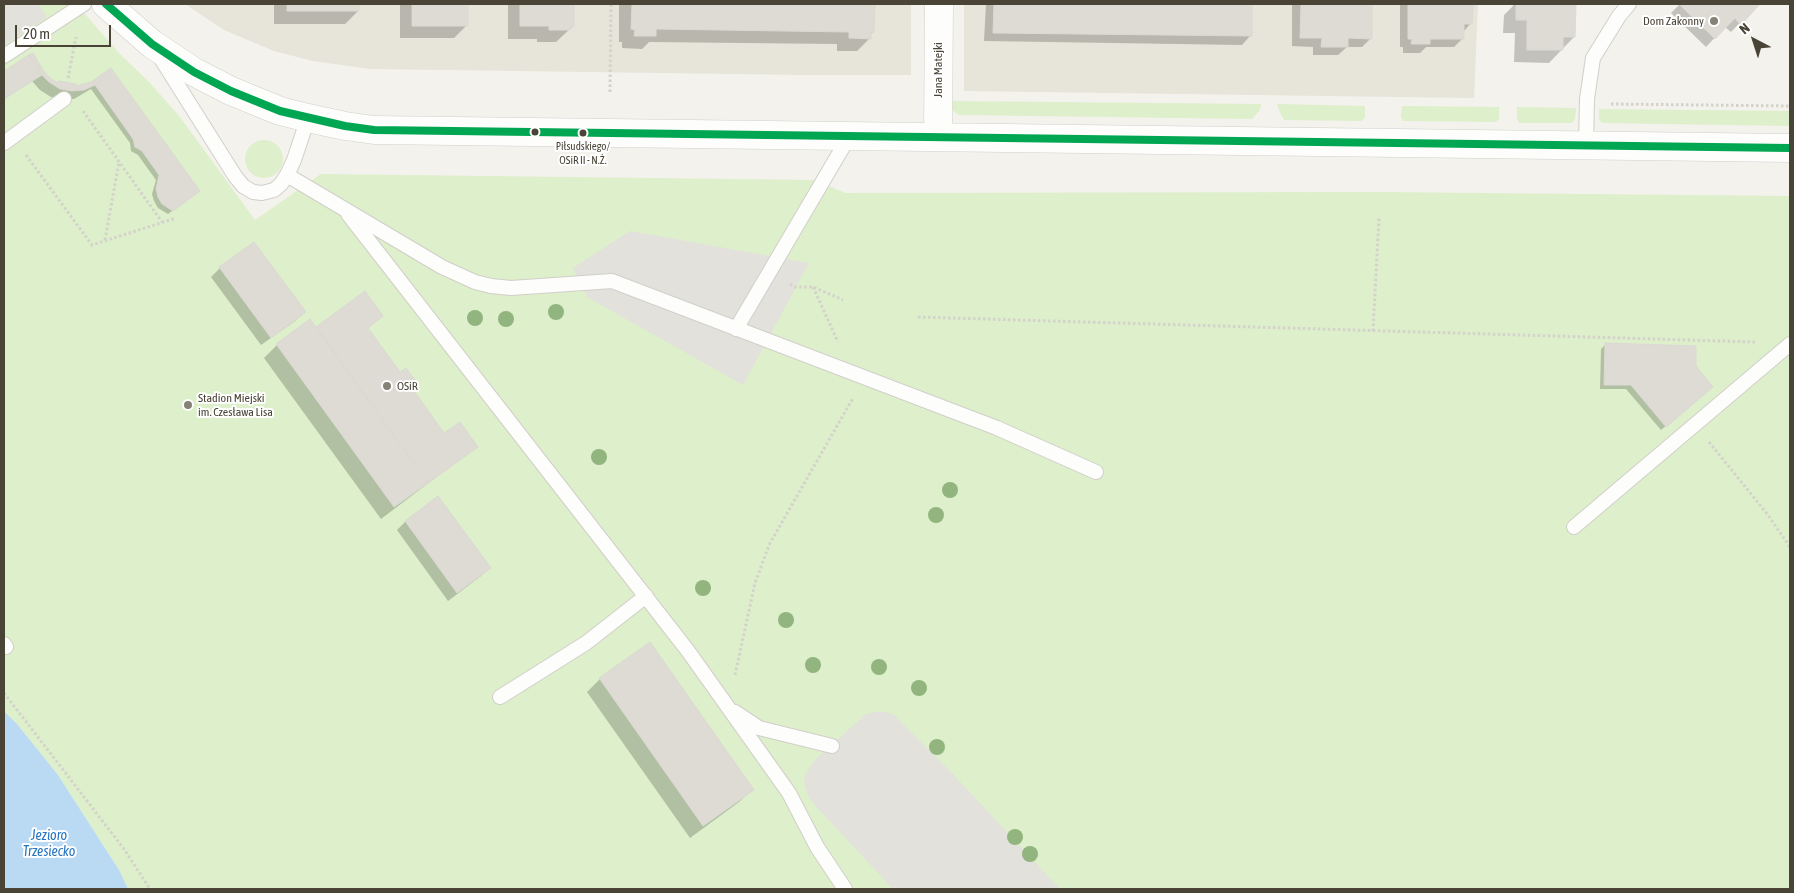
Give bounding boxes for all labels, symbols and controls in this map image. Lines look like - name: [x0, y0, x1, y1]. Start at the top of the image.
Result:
- place label: Dom Zakonny: [1643, 14, 1704, 28]
- scale bar: [18, 15, 114, 47]
- marker: Dom Zakonny: [1708, 15, 1720, 27]
- north arrow: [1729, 15, 1779, 65]
- text: N: [1736, 20, 1753, 37]
- text: 20 m: [23, 25, 50, 42]
- street label: Jana Matejki: [931, 42, 945, 98]
- unlabelled marker: [530, 127, 540, 137]
- marker: Piłsudskiego/ OSiR II - N.Ż.: [578, 128, 588, 138]
- place label: Piłsudskiego/ OSiR II - N.Ż.: [556, 140, 610, 166]
- place label: OSiR: [397, 379, 418, 393]
- marker: OSiR: [381, 380, 393, 392]
- place label: Stadion Miejski im. Czesława Lisa: [198, 391, 273, 419]
- marker: Stadion Miejski im. Czesława Lisa: [182, 399, 194, 411]
- water label: Jezioro Trzesiecko: [23, 828, 75, 860]

